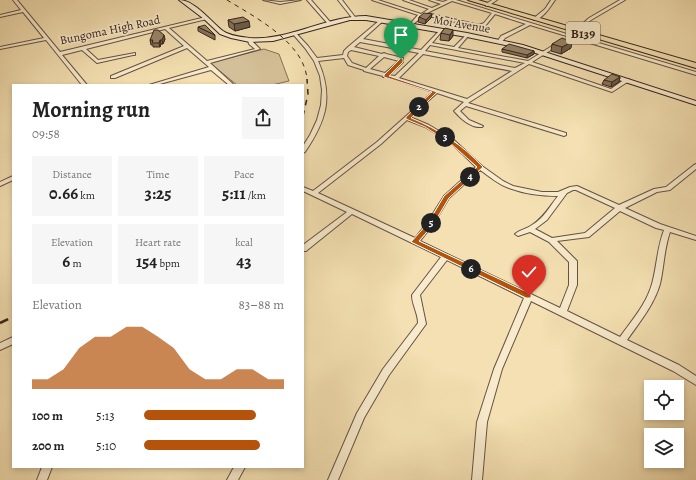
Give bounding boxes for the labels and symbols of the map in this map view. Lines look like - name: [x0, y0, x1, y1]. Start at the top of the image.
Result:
- street label: Bungoma High Road: [58, 11, 162, 48]
- street label: Moi Avenue: [432, 11, 492, 37]
- pin: [384, 18, 418, 59]
- road number: B139: [566, 22, 600, 44]
- pin: 2: [409, 97, 429, 117]
- pin: 3: [435, 127, 455, 147]
- pin: 4: [460, 167, 480, 187]
- pin: 5: [421, 213, 441, 233]
- pin: [512, 255, 546, 296]
- pin: 6: [461, 259, 481, 279]

